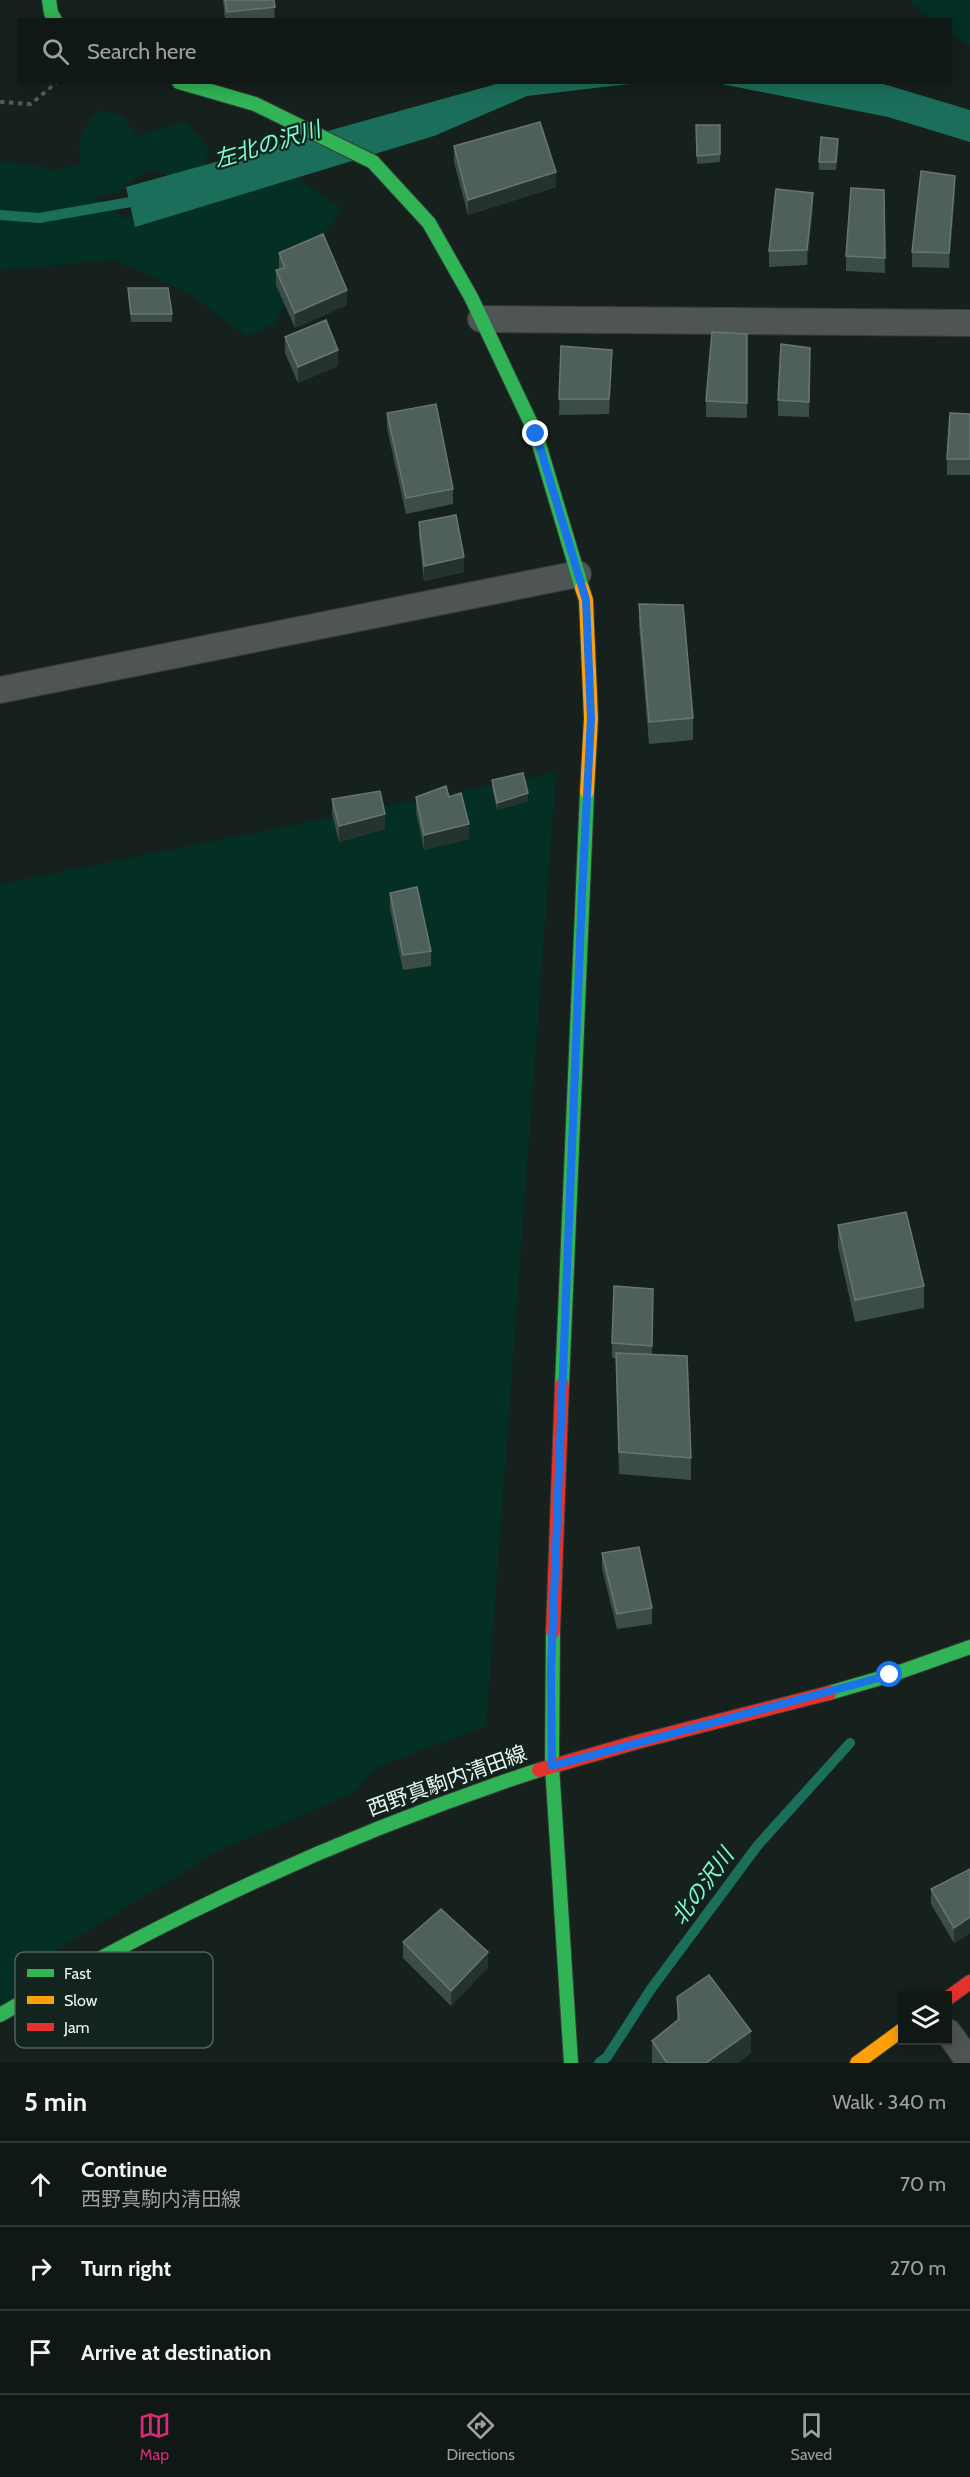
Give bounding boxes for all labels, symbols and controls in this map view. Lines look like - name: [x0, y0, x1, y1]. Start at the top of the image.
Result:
- search box: [18, 18, 952, 84]
- icon: search: [39, 35, 72, 68]
- text: Search here: [87, 38, 196, 65]
- water label: 左北の沢川: [211, 115, 326, 173]
- route end: [522, 420, 548, 446]
- route start: [876, 1661, 902, 1687]
- street label: 西野真駒内清田線: [364, 1740, 530, 1821]
- water label: 北の沢川: [666, 1841, 740, 1930]
- legend: [15, 1952, 213, 2048]
- text: Fast: [64, 1964, 92, 1983]
- text: Slow: [64, 1991, 98, 2010]
- map controls: [898, 1991, 952, 2045]
- button: layers: [898, 1991, 952, 2045]
- text: Jam: [63, 2018, 90, 2037]
- text: 5 min: [24, 2086, 87, 2118]
- text: Walk · 340 m: [832, 2090, 946, 2114]
- text: Continue: [81, 2156, 167, 2183]
- icon: ahead: [24, 2168, 57, 2201]
- text: 70 m: [900, 2172, 946, 2196]
- text: 西野真駒内清田線: [81, 2187, 241, 2211]
- icon: right: [24, 2252, 57, 2285]
- text: Turn right: [81, 2255, 171, 2282]
- text: 270 m: [890, 2256, 946, 2280]
- icon: arrive: [24, 2336, 57, 2369]
- text: Arrive at destination: [81, 2339, 271, 2366]
- tab: Map: [138, 2409, 171, 2464]
- tab: Directions: [447, 2409, 515, 2464]
- tab: Saved: [791, 2409, 832, 2464]

